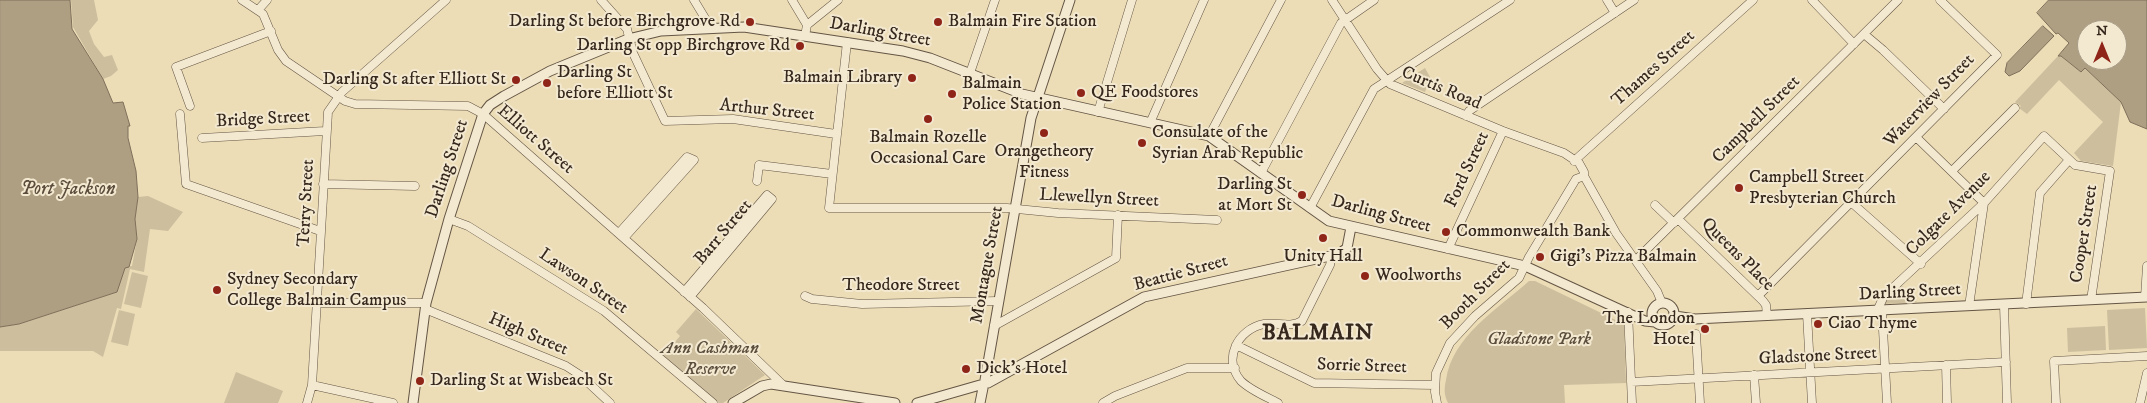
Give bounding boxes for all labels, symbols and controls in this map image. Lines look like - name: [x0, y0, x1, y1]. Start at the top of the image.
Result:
- place label: Darling St before Birchgrove Rd: [509, 11, 740, 33]
- place label: Balmain Fire Station: [948, 11, 1097, 33]
- street label: Darling Street: [828, 13, 932, 53]
- marker: Darling St before Birchgrove Rd: [744, 16, 756, 28]
- marker: Balmain Fire Station: [932, 16, 944, 28]
- north arrow: [2077, 20, 2127, 70]
- text: N: [2096, 22, 2108, 40]
- street label: Thames Street: [1608, 26, 1700, 112]
- place label: Darling St opp Birchgrove Rd: [576, 35, 790, 57]
- marker: Darling St opp Birchgrove Rd: [794, 40, 806, 52]
- street label: Waterview Street: [1880, 50, 1980, 152]
- place label: Darling St before Elliott St: [557, 62, 673, 104]
- street label: Curtis Road: [1398, 62, 1484, 116]
- place label: Balmain Library: [783, 67, 902, 89]
- place label: Darling St after Elliott St: [323, 69, 506, 91]
- marker: Balmain Library: [906, 72, 918, 84]
- street label: Campbell Street: [1709, 72, 1805, 168]
- place label: Balmain Police Station: [962, 73, 1061, 116]
- marker: Darling St after Elliott St: [510, 74, 522, 86]
- marker: Darling St before Elliott St: [541, 77, 553, 89]
- place label: QE Foodstores: [1091, 82, 1198, 104]
- marker: QE Foodstores: [1075, 87, 1087, 99]
- marker: Balmain Police Station: [946, 88, 958, 100]
- street label: Arthur Street: [719, 95, 815, 127]
- street label: Elliott Street: [492, 101, 578, 179]
- street label: Bridge Street: [215, 107, 311, 133]
- marker: Balmain Rozelle Occasional Care: [922, 113, 934, 125]
- street label: Darling Street: [422, 117, 474, 221]
- place label: Consulate of the Syrian Arab Republic: [1152, 122, 1303, 164]
- place label: Balmain Rozelle Occasional Care: [869, 127, 987, 170]
- marker: Orangetheory Fitness: [1038, 127, 1050, 139]
- street label: Ford Street: [1441, 129, 1495, 211]
- marker: Consulate of the Syrian Arab Republic: [1136, 137, 1148, 149]
- place label: Orangetheory Fitness: [994, 141, 1094, 183]
- street label: Terry Street: [294, 159, 320, 247]
- place label: Campbell Street Presbyterian Church: [1749, 167, 1896, 210]
- street label: Colgate Avenue: [1902, 167, 1996, 261]
- place label: Darling St at Mort St: [1217, 174, 1292, 216]
- water label: Port Jackson: [21, 179, 115, 201]
- marker: Campbell Street Presbyterian Church: [1733, 182, 1745, 194]
- street label: Cooper Street: [2067, 183, 2103, 285]
- street label: Llewellyn Street: [1039, 185, 1159, 213]
- marker: Darling St at Mort St: [1296, 189, 1308, 201]
- street label: Darling Street: [1329, 191, 1433, 239]
- street label: Barr Street: [690, 196, 758, 270]
- street label: Montague Street: [967, 205, 1009, 325]
- street label: Queens Place: [1696, 214, 1778, 296]
- place label: Commonwealth Bank: [1456, 221, 1610, 243]
- marker: Commonwealth Bank: [1440, 226, 1452, 238]
- marker: Unity Hall: [1317, 232, 1329, 244]
- street label: Lawson Street: [534, 244, 632, 320]
- place label: Unity Hall: [1283, 246, 1363, 268]
- place label: Gigi's Pizza Balmain: [1550, 246, 1697, 268]
- street label: Beattie Street: [1132, 251, 1230, 297]
- marker: Gigi's Pizza Balmain: [1534, 251, 1546, 263]
- street label: Booth Street: [1436, 255, 1516, 335]
- place label: Woolworths: [1375, 265, 1461, 287]
- place label: Sydney Secondary College Balmain Campus: [227, 269, 406, 312]
- marker: Woolworths: [1359, 270, 1371, 282]
- street label: Theodore Street: [842, 275, 960, 297]
- street label: Darling Street: [1858, 280, 1962, 306]
- marker: Sydney Secondary College Balmain Campus: [211, 284, 223, 296]
- place label: The London Hotel: [1602, 308, 1695, 350]
- street label: High Street: [485, 309, 571, 361]
- place label: Ciao Thyme: [1828, 313, 1917, 335]
- marker: Ciao Thyme: [1812, 318, 1824, 330]
- district label: BALMAIN: [1261, 321, 1375, 347]
- marker: The London Hotel: [1699, 323, 1711, 335]
- park label: Gladstone Park: [1487, 329, 1591, 351]
- park label: Ann Cashman Reserve: [661, 338, 759, 380]
- street label: Gladstone Street: [1758, 343, 1878, 371]
- street label: Sorrie Street: [1317, 355, 1407, 379]
- place label: Dick's Hotel: [976, 358, 1067, 380]
- marker: Dick's Hotel: [960, 363, 972, 375]
- place label: Darling St at Wisbeach St: [430, 370, 613, 392]
- marker: Darling St at Wisbeach St: [414, 375, 426, 387]

